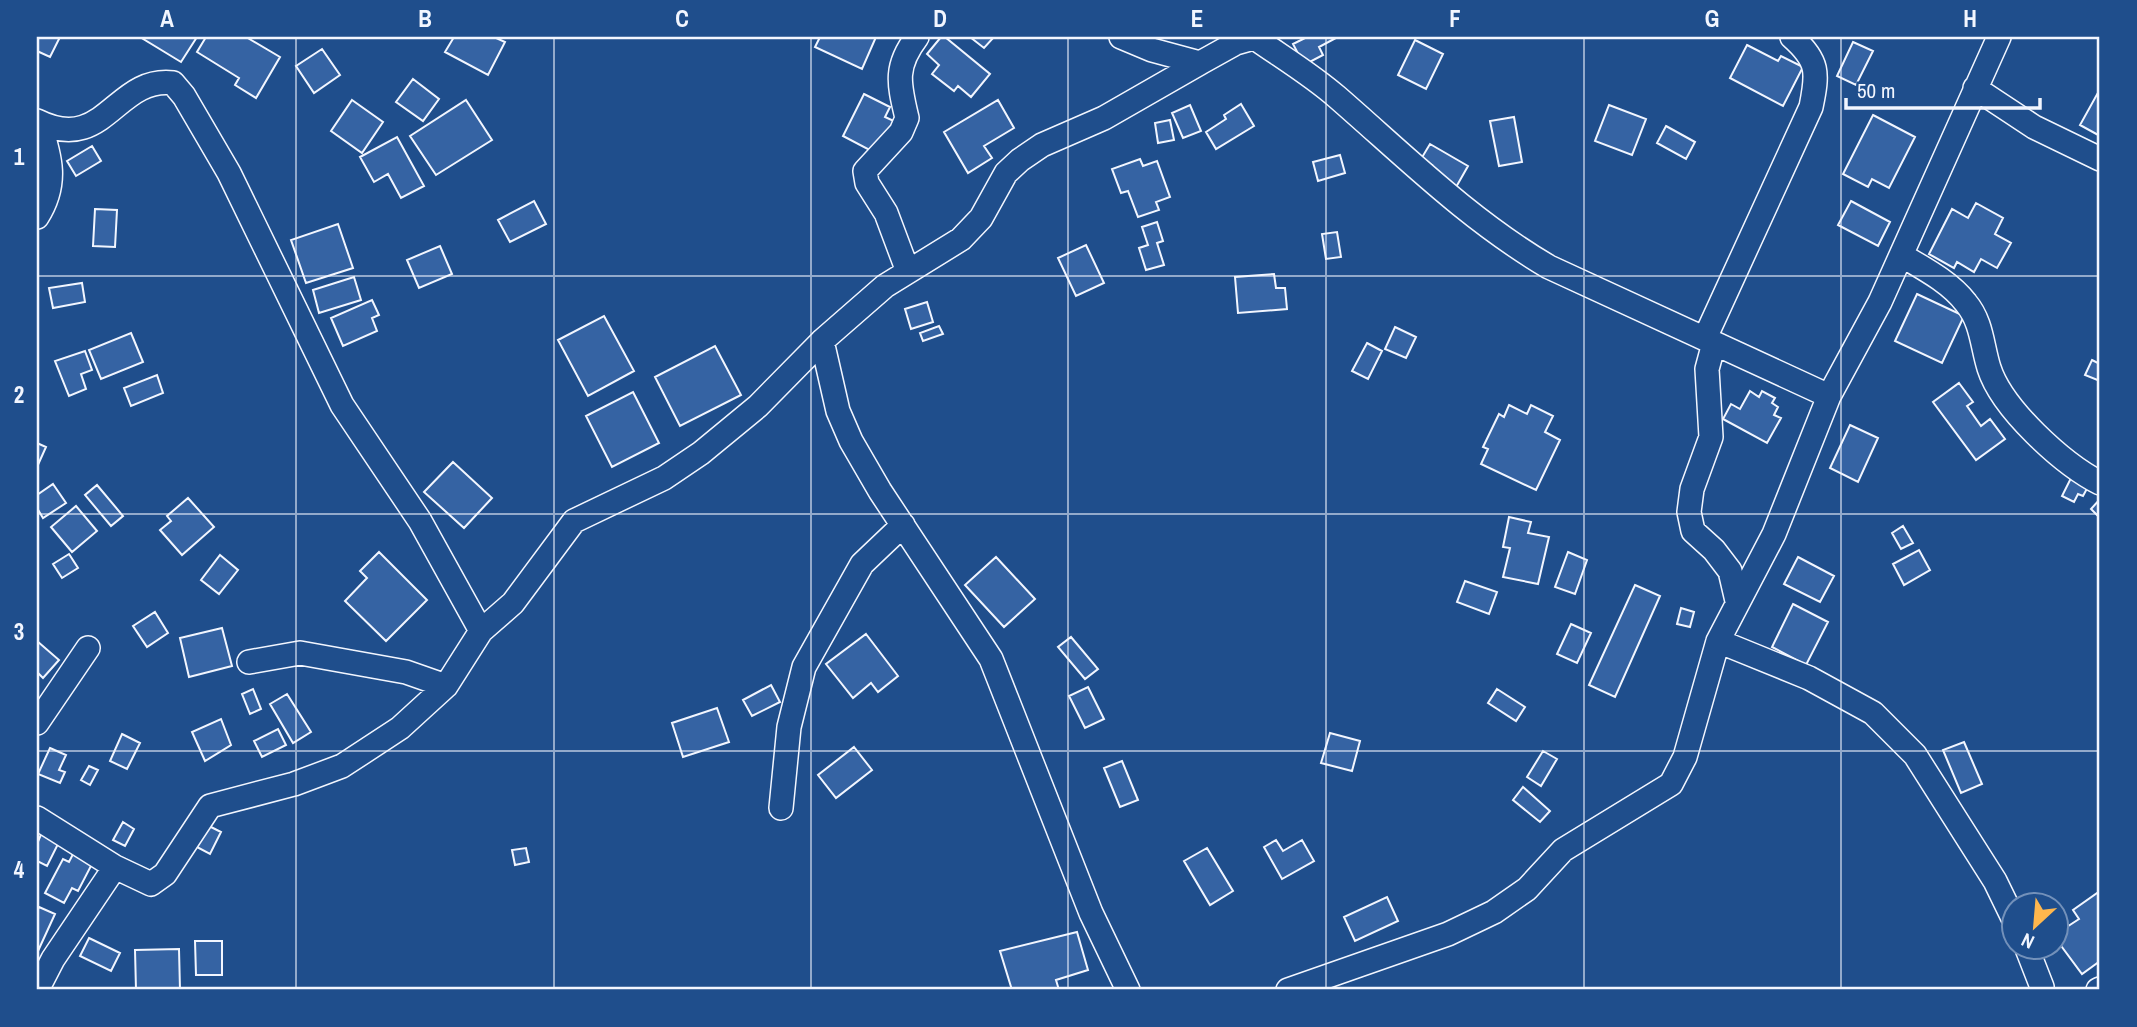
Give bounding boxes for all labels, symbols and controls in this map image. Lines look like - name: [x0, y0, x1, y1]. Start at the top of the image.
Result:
- text: A: [160, 3, 174, 34]
- text: B: [418, 3, 432, 34]
- text: C: [675, 3, 689, 34]
- text: D: [933, 3, 947, 34]
- text: E: [1191, 3, 1203, 34]
- text: F: [1449, 3, 1461, 34]
- text: G: [1705, 3, 1719, 34]
- text: H: [1963, 3, 1977, 34]
- scale bar: [1846, 66, 2041, 110]
- text: 50 m: [1857, 76, 1895, 105]
- text: 1: [14, 141, 25, 172]
- text: 2: [14, 379, 24, 410]
- text: 3: [14, 616, 24, 647]
- text: 4: [14, 854, 25, 885]
- north arrow: [2000, 890, 2070, 960]
- text: N: [2017, 927, 2038, 955]

